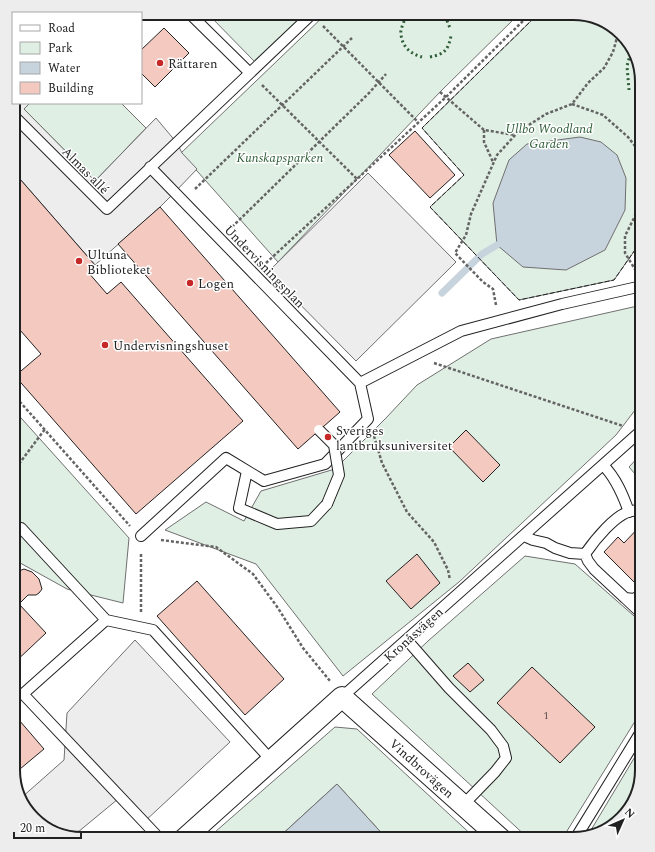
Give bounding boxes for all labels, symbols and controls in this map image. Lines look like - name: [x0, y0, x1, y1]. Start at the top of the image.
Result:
- legend: [12, 12, 142, 104]
- text: Road: [48, 19, 75, 38]
- text: Park: [48, 39, 73, 58]
- place label: Rättaren: [168, 54, 218, 74]
- marker: Rättaren: [155, 58, 165, 68]
- text: Water: [48, 59, 80, 78]
- text: Building: [48, 79, 94, 98]
- park label: Ullbo Woodland Garden: [505, 119, 593, 154]
- street label: Almas allé: [57, 142, 114, 199]
- park label: Kunskapsparken: [237, 148, 324, 168]
- street label: Undervisningsplan: [219, 220, 310, 313]
- place label: Ultuna Biblioteket: [87, 245, 151, 280]
- marker: Ultuna Biblioteket: [74, 256, 84, 266]
- place label: Logen: [198, 274, 234, 294]
- marker: Logen: [185, 278, 195, 288]
- place label: Undervisningshuset: [113, 336, 229, 356]
- marker: Undervisningshuset: [100, 340, 110, 350]
- place label: Sveriges lantbruksuniversitet: [336, 421, 453, 456]
- marker: Sveriges lantbruksuniversitet: [323, 432, 333, 442]
- street label: Kronåsvägen: [379, 602, 448, 667]
- house number: 1: [543, 707, 549, 724]
- street label: Vindbrovägen: [384, 734, 459, 804]
- north arrow: [603, 800, 643, 840]
- text: N: [621, 804, 639, 822]
- scale bar: [14, 814, 81, 840]
- text: 20 m: [20, 819, 45, 838]

